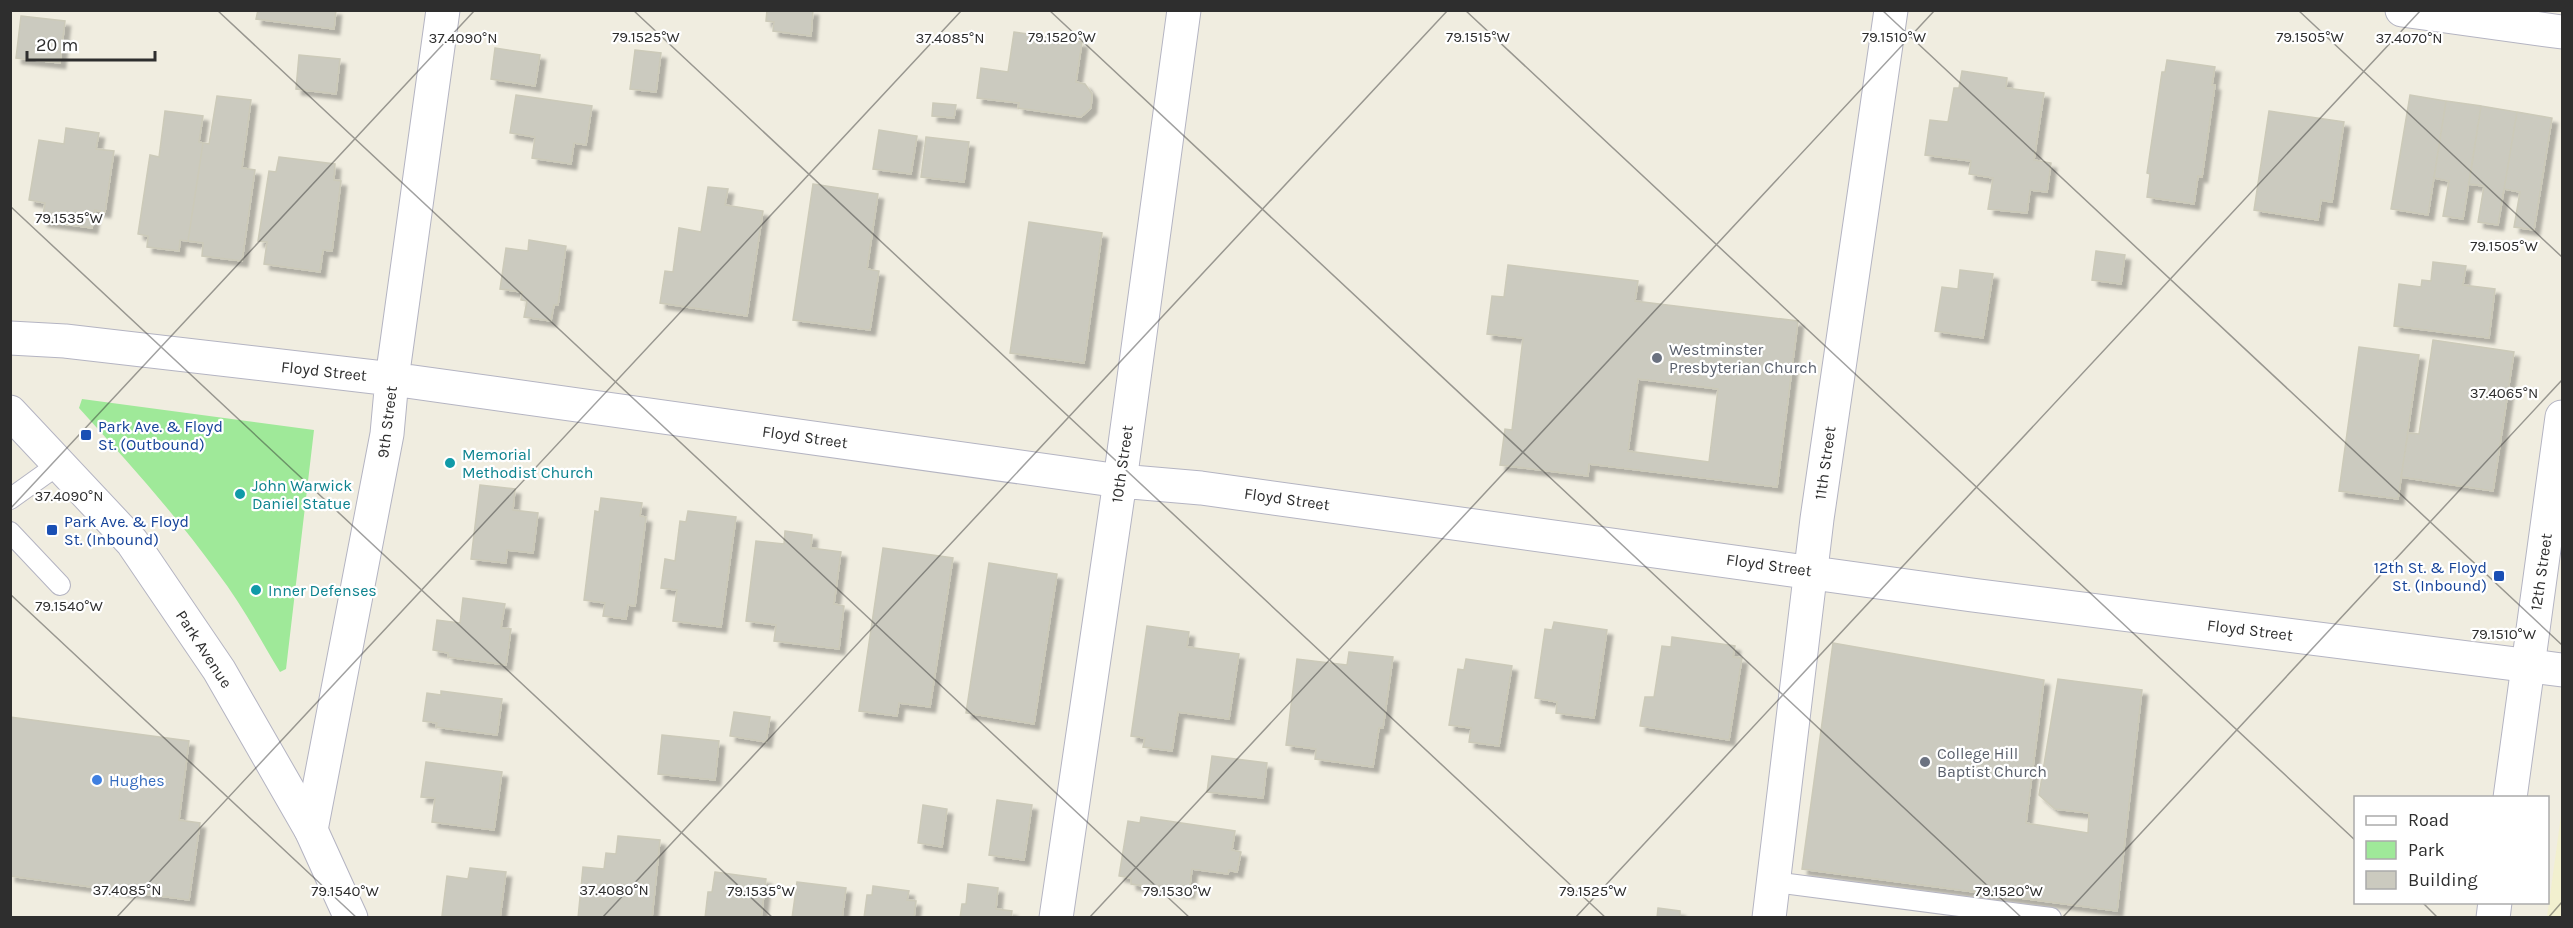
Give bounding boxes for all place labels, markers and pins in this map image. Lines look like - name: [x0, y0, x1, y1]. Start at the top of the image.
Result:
- place label: Westminster Presbyterian Church: [1669, 340, 1817, 377]
- marker: Westminster Presbyterian Church: [1650, 351, 1664, 365]
- place label: Park Ave. & Floyd St. (Outbound): [98, 417, 223, 454]
- marker: Park Ave. & Floyd St. (Outbound): [79, 428, 93, 442]
- place label: Memorial Methodist Church: [462, 445, 594, 482]
- marker: Memorial Methodist Church: [443, 456, 457, 470]
- place label: John Warwick Daniel Statue: [252, 476, 352, 513]
- marker: John Warwick Daniel Statue: [233, 487, 247, 501]
- place label: Park Ave. & Floyd St. (Inbound): [64, 512, 189, 549]
- marker: Park Ave. & Floyd St. (Inbound): [45, 523, 59, 537]
- place label: 12th St. & Floyd St. (Inbound): [2374, 558, 2487, 595]
- marker: 12th St. & Floyd St. (Inbound): [2492, 569, 2506, 583]
- place label: Inner Defenses: [268, 581, 377, 600]
- marker: Inner Defenses: [249, 583, 263, 597]
- place label: College Hill Baptist Church: [1937, 744, 2047, 781]
- marker: College Hill Baptist Church: [1918, 755, 1932, 769]
- place label: Hughes: [109, 771, 165, 790]
- marker: Hughes: [90, 773, 104, 787]

